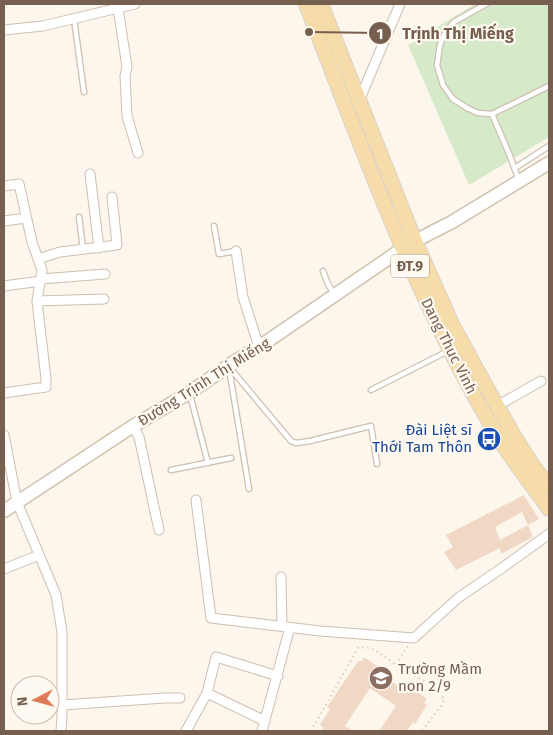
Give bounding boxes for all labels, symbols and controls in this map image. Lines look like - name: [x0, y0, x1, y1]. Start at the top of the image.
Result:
- callout: Trịnh Thị Miếng: [367, 18, 524, 49]
- text: Trịnh Thị Miếng: [402, 23, 514, 43]
- text: 1: [377, 25, 383, 43]
- road number: ĐT.9: [391, 255, 429, 278]
- street label: Dang Thuc Vinh: [417, 295, 481, 397]
- street label: Đường Trịnh Thị Miếng: [135, 334, 274, 430]
- place label: Đài Liệt sĩ Thới Tam Thôn: [372, 421, 473, 456]
- bus stop icon: Đài Liệt sĩ Thới Tam Thôn: [476, 426, 502, 452]
- place label: Trường Mầm non 2/9: [398, 660, 482, 695]
- school or university icon: Trường Mầm non 2/9: [368, 665, 394, 691]
- north arrow: [10, 675, 60, 725]
- text: N: [14, 696, 32, 707]

